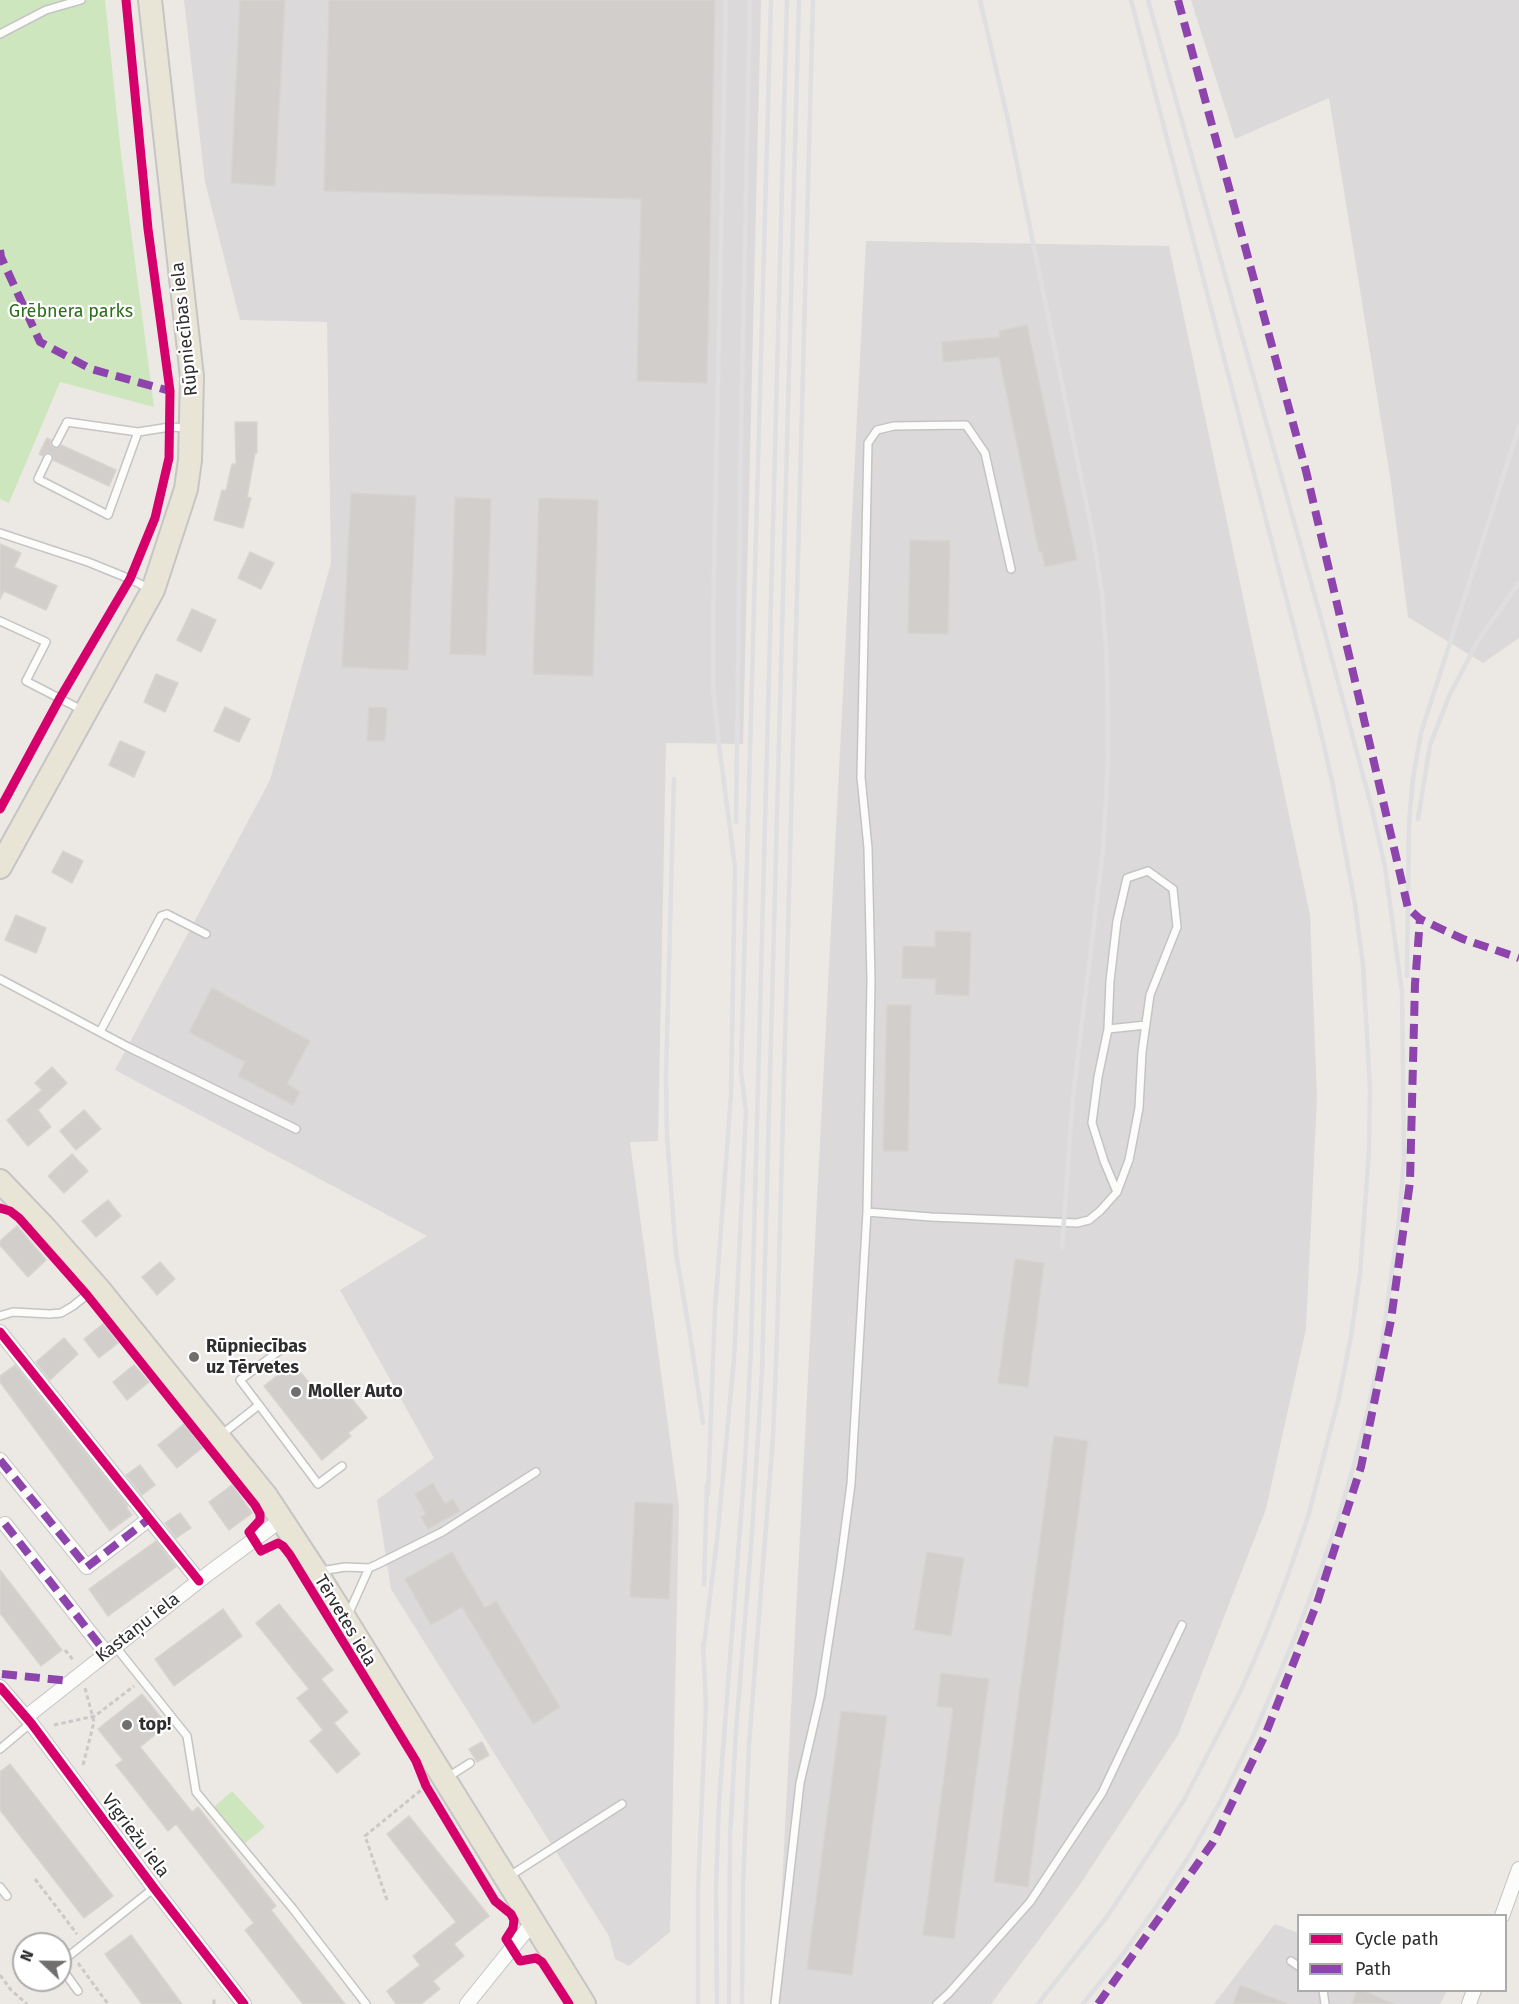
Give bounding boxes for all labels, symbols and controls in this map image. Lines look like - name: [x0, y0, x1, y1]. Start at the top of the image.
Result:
- street label: Rūpniecības iela: [167, 261, 203, 397]
- park label: Grēbnera parks: [9, 301, 133, 323]
- place label: Rūpniecības uz Tērvetes: [206, 1336, 307, 1378]
- marker: Rūpniecības uz Tērvetes: [187, 1350, 201, 1364]
- place label: Moller Auto: [308, 1381, 403, 1403]
- marker: Moller Auto: [289, 1385, 303, 1399]
- street label: Tērvetes iela: [309, 1571, 381, 1671]
- street label: Kastaņu iela: [92, 1589, 184, 1667]
- place label: top!: [139, 1714, 171, 1736]
- marker: top!: [120, 1718, 134, 1732]
- street label: Vīgriežu iela: [97, 1790, 173, 1882]
- legend: [1297, 1914, 1507, 1992]
- text: Cycle path: [1355, 1928, 1439, 1950]
- north arrow: [12, 1932, 72, 1992]
- text: N: [16, 1947, 37, 1964]
- text: Path: [1355, 1958, 1391, 1980]

